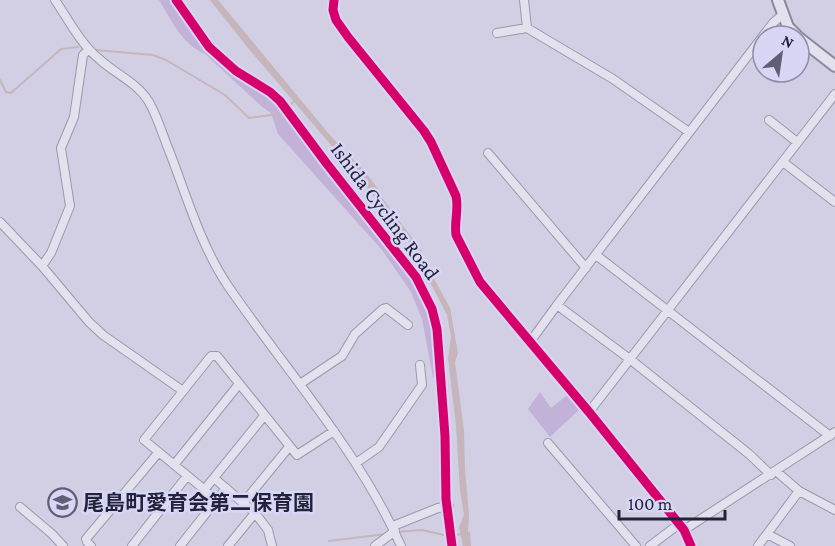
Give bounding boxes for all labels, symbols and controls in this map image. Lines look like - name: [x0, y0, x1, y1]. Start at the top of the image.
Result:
- north arrow: [751, 24, 811, 84]
- text: N: [779, 31, 797, 51]
- street label: Ishida Cycling Road: [326, 138, 444, 284]
- scale bar: [619, 483, 726, 521]
- school or university icon: 尾島町愛育会第二保育園: [46, 487, 78, 519]
- place label: 尾島町愛育会第二保育園: [83, 491, 314, 515]
- text: 100 m: [628, 494, 673, 514]

